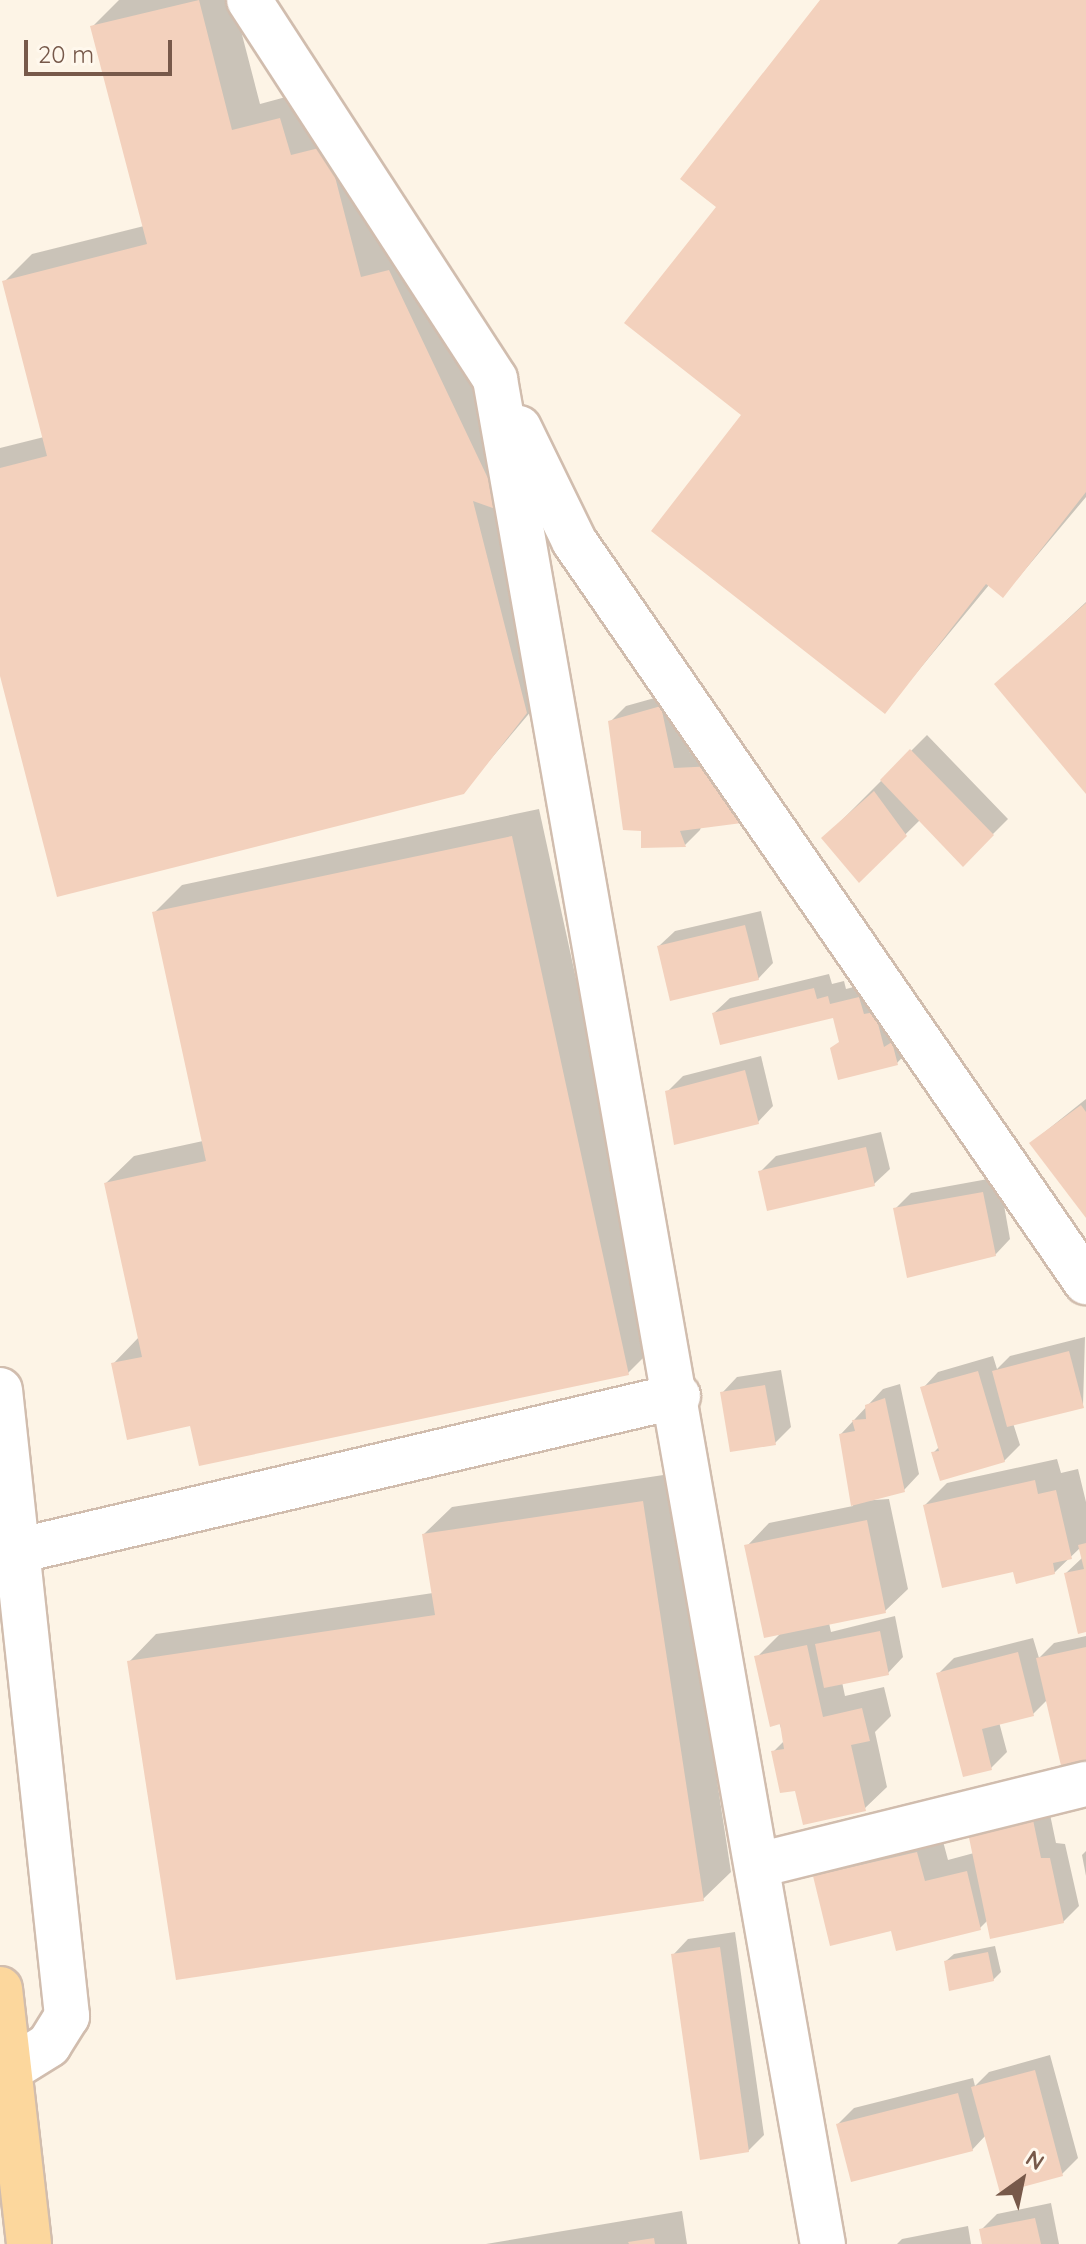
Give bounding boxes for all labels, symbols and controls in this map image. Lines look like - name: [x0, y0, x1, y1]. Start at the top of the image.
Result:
- scale bar: [28, 24, 176, 74]
- text: 20 m: [38, 39, 94, 69]
- north arrow: [982, 2140, 1062, 2220]
- text: N: [1021, 2144, 1049, 2176]

